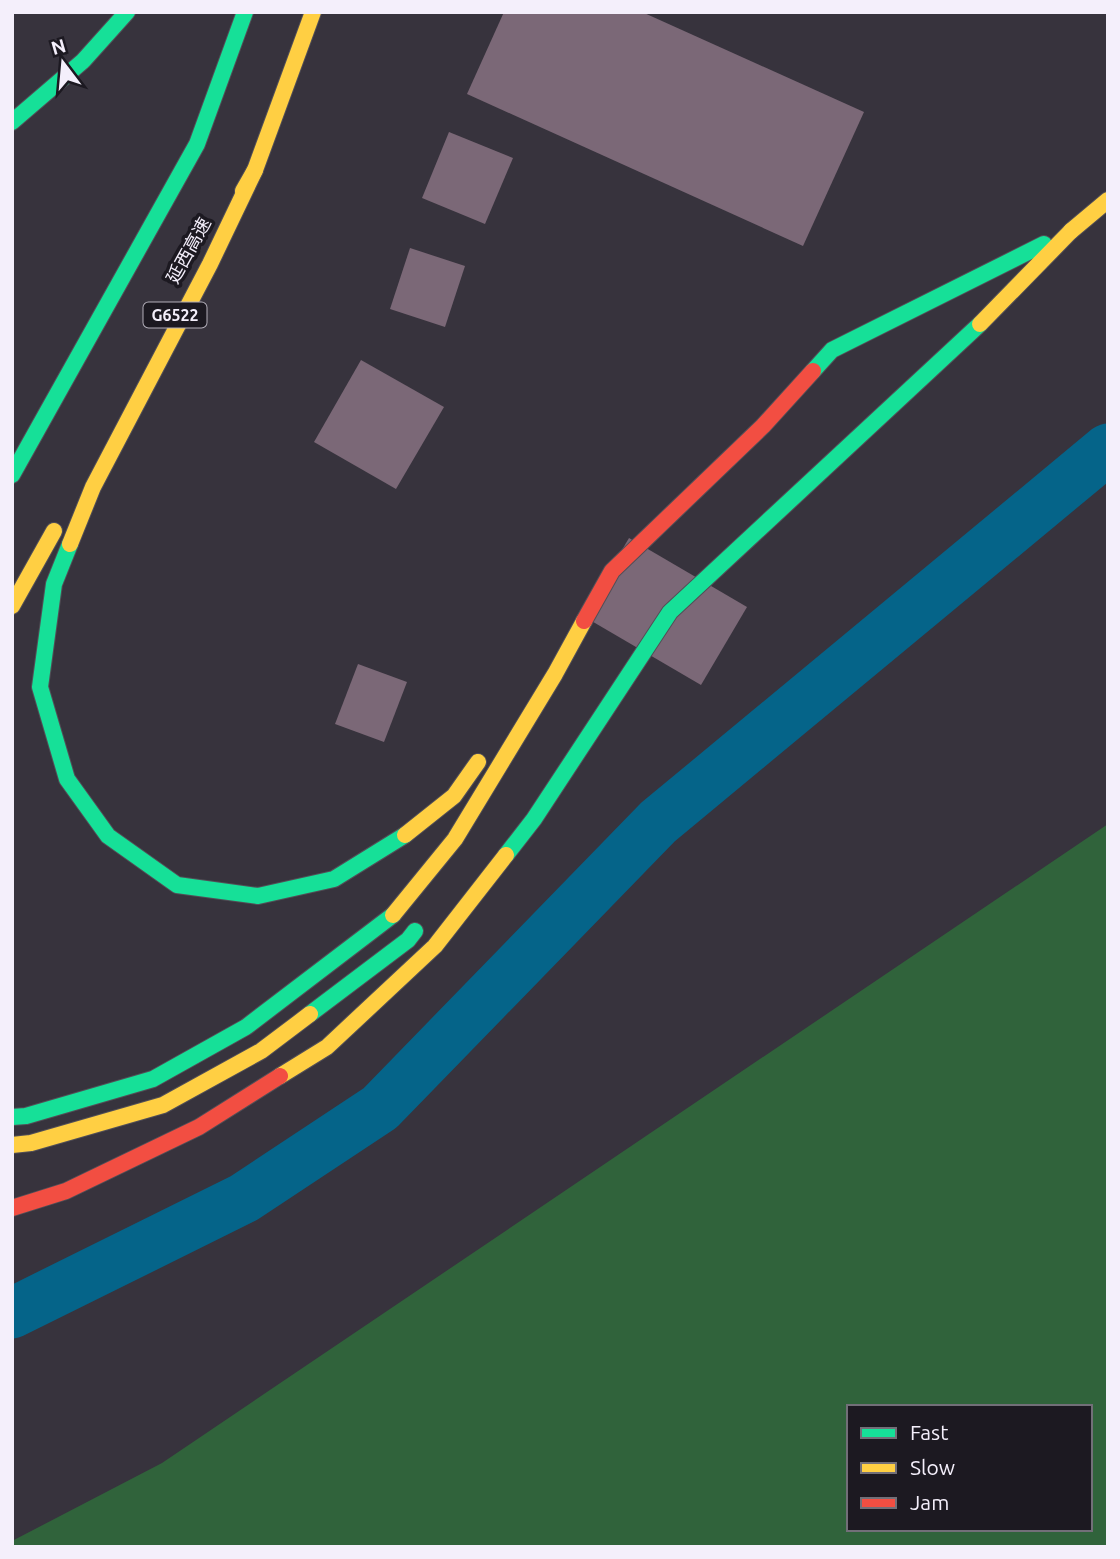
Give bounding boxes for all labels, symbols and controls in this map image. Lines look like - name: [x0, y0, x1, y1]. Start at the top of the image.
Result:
- north arrow: [28, 28, 98, 98]
- text: N: [48, 34, 68, 59]
- street label: 延西高速: [162, 214, 214, 286]
- road number: G6522: [144, 302, 206, 328]
- legend: [847, 1405, 1092, 1531]
- text: Fast: [910, 1420, 948, 1444]
- text: Slow: [910, 1455, 955, 1479]
- text: Jam: [910, 1490, 949, 1514]

